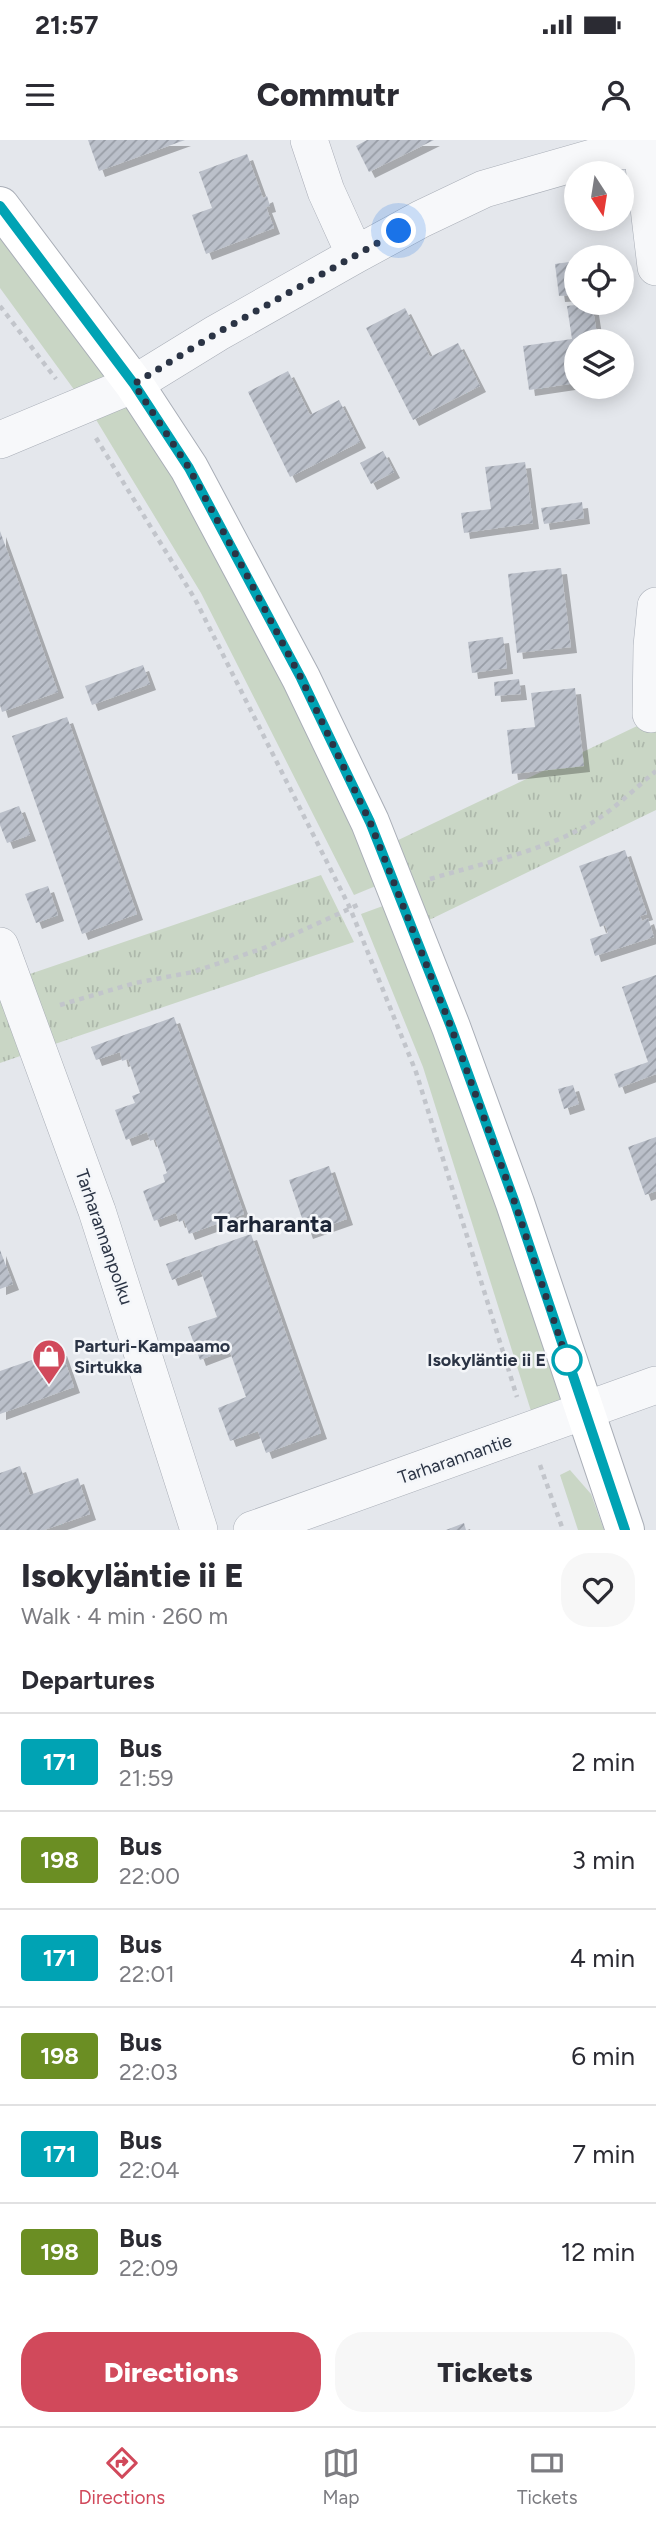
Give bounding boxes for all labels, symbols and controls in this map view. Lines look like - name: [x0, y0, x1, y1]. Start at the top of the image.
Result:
- text: 21:57: [35, 9, 98, 41]
- icon: menu: [21, 76, 59, 114]
- text: Commutr: [257, 76, 399, 114]
- icon: person: [597, 76, 635, 114]
- north arrow: [564, 161, 634, 231]
- map controls: [564, 161, 634, 399]
- your location: [381, 213, 416, 248]
- button: locate: [564, 245, 634, 315]
- button: layers: [564, 329, 634, 399]
- street label: Tarharannanpolku: [71, 1166, 137, 1308]
- district label: Tarharanta: [214, 1209, 332, 1238]
- place label: Parturi-Kampaamo Sirtukka: [74, 1335, 230, 1378]
- shop icon: Parturi-Kampaamo Sirtukka: [30, 1337, 68, 1386]
- marker: Isokyläntie ii E: [552, 1345, 582, 1375]
- place label: Isokyläntie ii E: [427, 1349, 546, 1371]
- street label: Tarharannantie: [395, 1429, 515, 1489]
- button: heart: [561, 1553, 635, 1627]
- text: Isokyläntie ii E: [21, 1556, 244, 1595]
- text: Walk · 4 min · 260 m: [21, 1602, 228, 1630]
- text: Departures: [21, 1664, 155, 1696]
- text: Bus: [119, 1732, 162, 1764]
- text: 2 min: [571, 1746, 635, 1778]
- text: 171: [43, 1747, 76, 1776]
- text: 21:59: [119, 1764, 173, 1792]
- text: Bus: [119, 1830, 162, 1862]
- text: 3 min: [572, 1844, 635, 1876]
- text: 198: [40, 1845, 79, 1874]
- text: 22:00: [119, 1862, 180, 1890]
- text: Bus: [119, 1928, 162, 1960]
- text: 4 min: [570, 1942, 635, 1974]
- text: 171: [43, 1943, 76, 1972]
- text: 22:01: [119, 1960, 175, 1988]
- text: Bus: [119, 2026, 162, 2058]
- text: 6 min: [571, 2040, 635, 2072]
- text: 198: [40, 2041, 79, 2070]
- text: 22:03: [119, 2058, 178, 2086]
- text: Bus: [119, 2124, 162, 2156]
- text: 7 min: [572, 2138, 635, 2170]
- text: 171: [43, 2139, 76, 2168]
- text: 22:04: [119, 2156, 180, 2184]
- text: Bus: [119, 2222, 162, 2254]
- text: 12 min: [561, 2236, 635, 2268]
- text: 198: [40, 2237, 79, 2266]
- text: 22:09: [119, 2254, 178, 2282]
- button: Directions: [21, 2332, 321, 2412]
- button: Tickets: [335, 2332, 635, 2412]
- tab: Directions: [78, 2444, 165, 2509]
- tab: Map: [322, 2444, 360, 2509]
- tab: Tickets: [517, 2444, 578, 2509]

